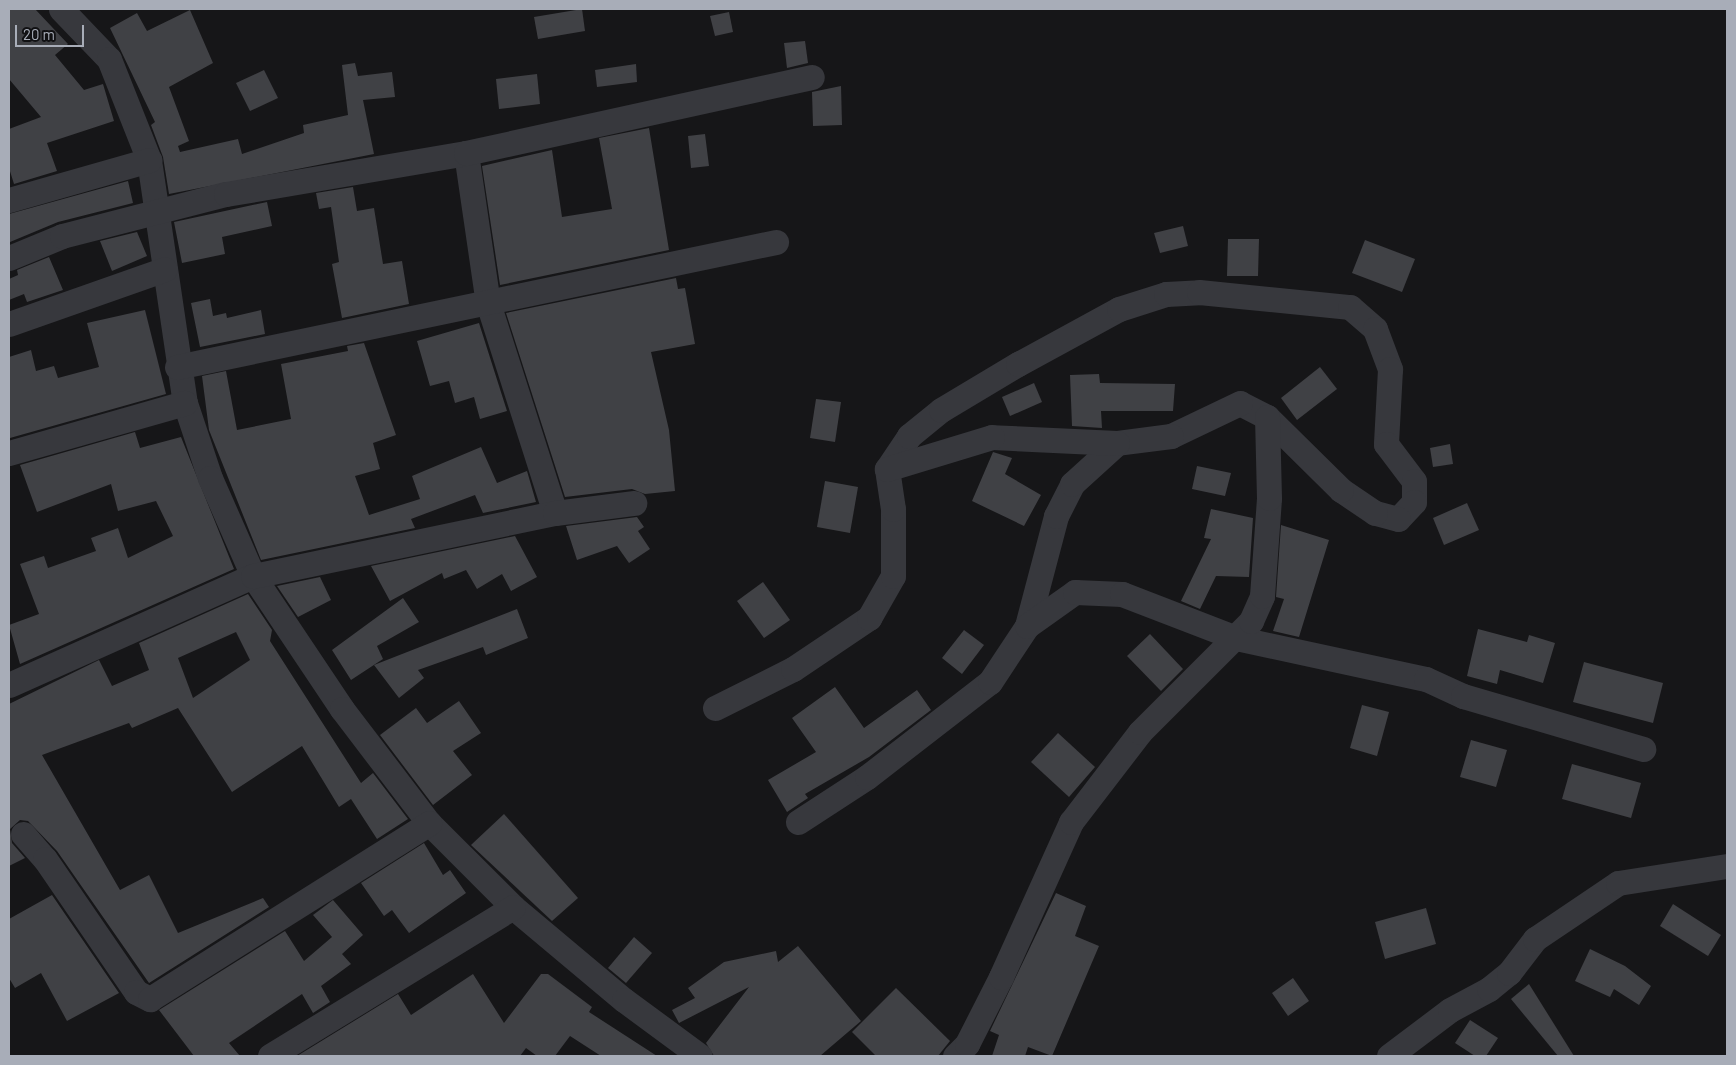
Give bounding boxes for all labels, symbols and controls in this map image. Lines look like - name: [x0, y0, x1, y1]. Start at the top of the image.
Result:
- scale bar: [18, 15, 86, 47]
- text: 20 m: [23, 25, 55, 43]

